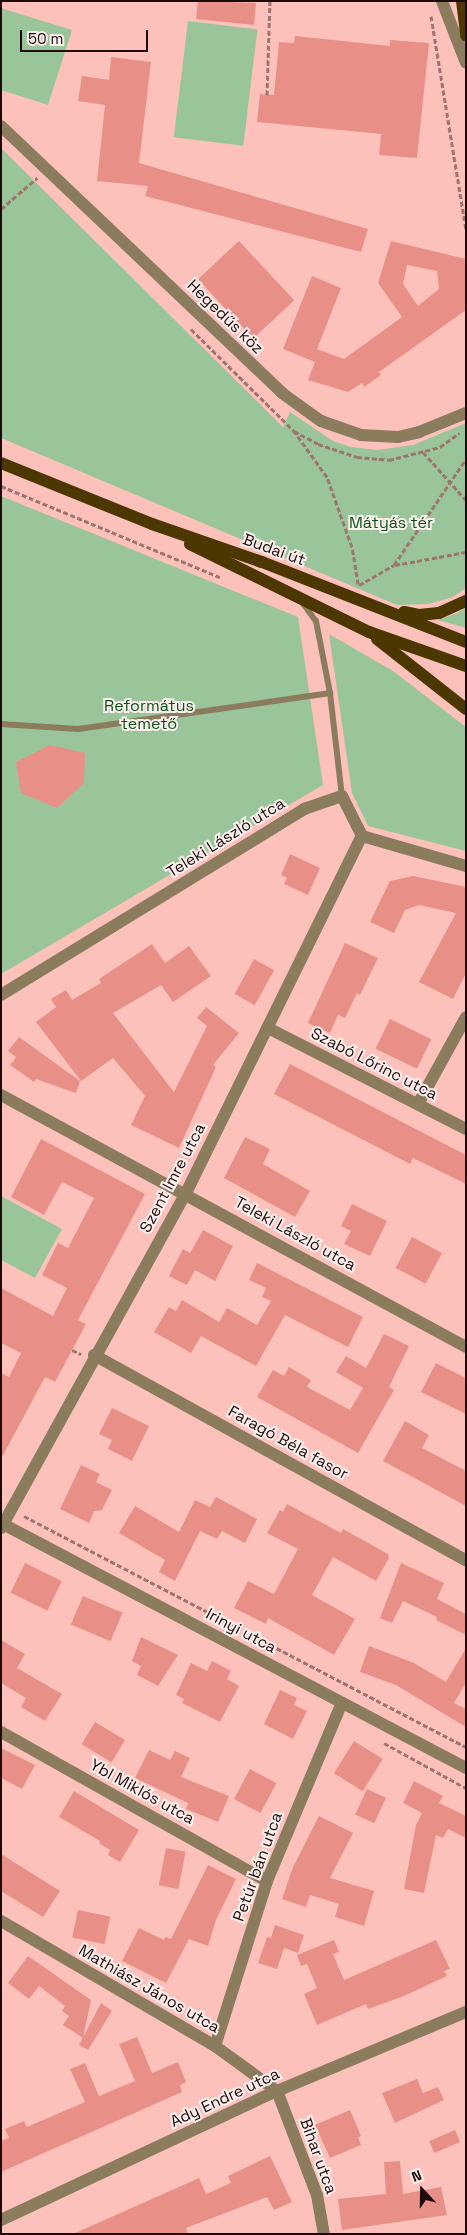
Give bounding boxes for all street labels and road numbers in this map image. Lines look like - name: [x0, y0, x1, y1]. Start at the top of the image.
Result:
- street label: Hegedűs köz: [183, 276, 267, 358]
- street label: Budai út: [240, 530, 308, 570]
- street label: Teleki László utca: [163, 794, 289, 882]
- street label: Szabó Lőrinc utca: [308, 1024, 440, 1104]
- street label: Szent Imre utca: [136, 1120, 210, 1236]
- street label: Teleki László utca: [231, 1193, 359, 1275]
- street label: Faragó Béla fasor: [225, 1402, 351, 1484]
- street label: Irinyi utca: [203, 1604, 279, 1658]
- street label: Ybl Miklós utca: [86, 1755, 198, 1829]
- street label: Petúr bán utca: [229, 1810, 287, 1924]
- street label: Mathiász János utca: [75, 1941, 223, 2037]
- street label: Ady Endre utca: [167, 2064, 283, 2132]
- street label: Bihar utca: [295, 2115, 341, 2197]

